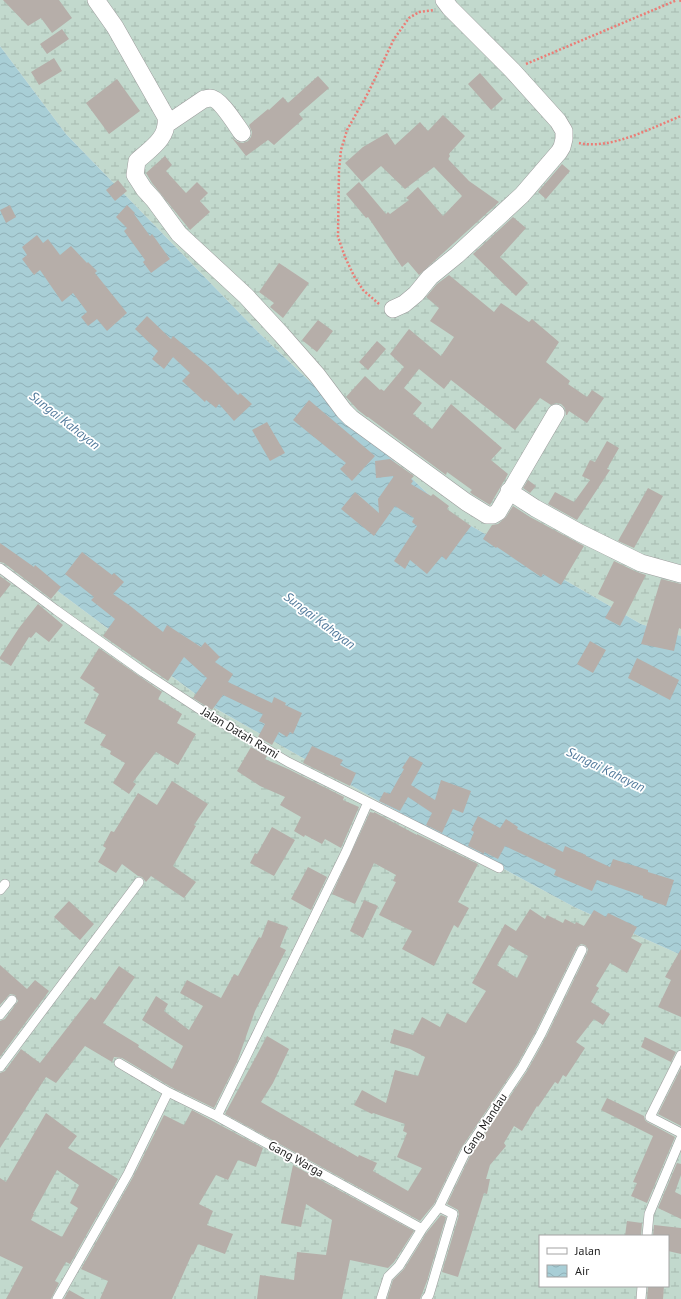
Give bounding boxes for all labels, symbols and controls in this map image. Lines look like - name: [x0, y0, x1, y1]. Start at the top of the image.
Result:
- water label: Sungai Kahayan: [26, 388, 104, 453]
- water label: Sungai Kahayan: [281, 588, 359, 653]
- street label: Jalan Datah Rami: [198, 703, 282, 762]
- water label: Sungai Kahayan: [564, 743, 648, 796]
- street label: Gang Mandau: [459, 1090, 510, 1157]
- street label: Gang Warga: [266, 1137, 327, 1180]
- legend: [539, 1235, 669, 1287]
- text: Jalan: [574, 1243, 600, 1258]
- text: Air: [575, 1263, 589, 1278]

